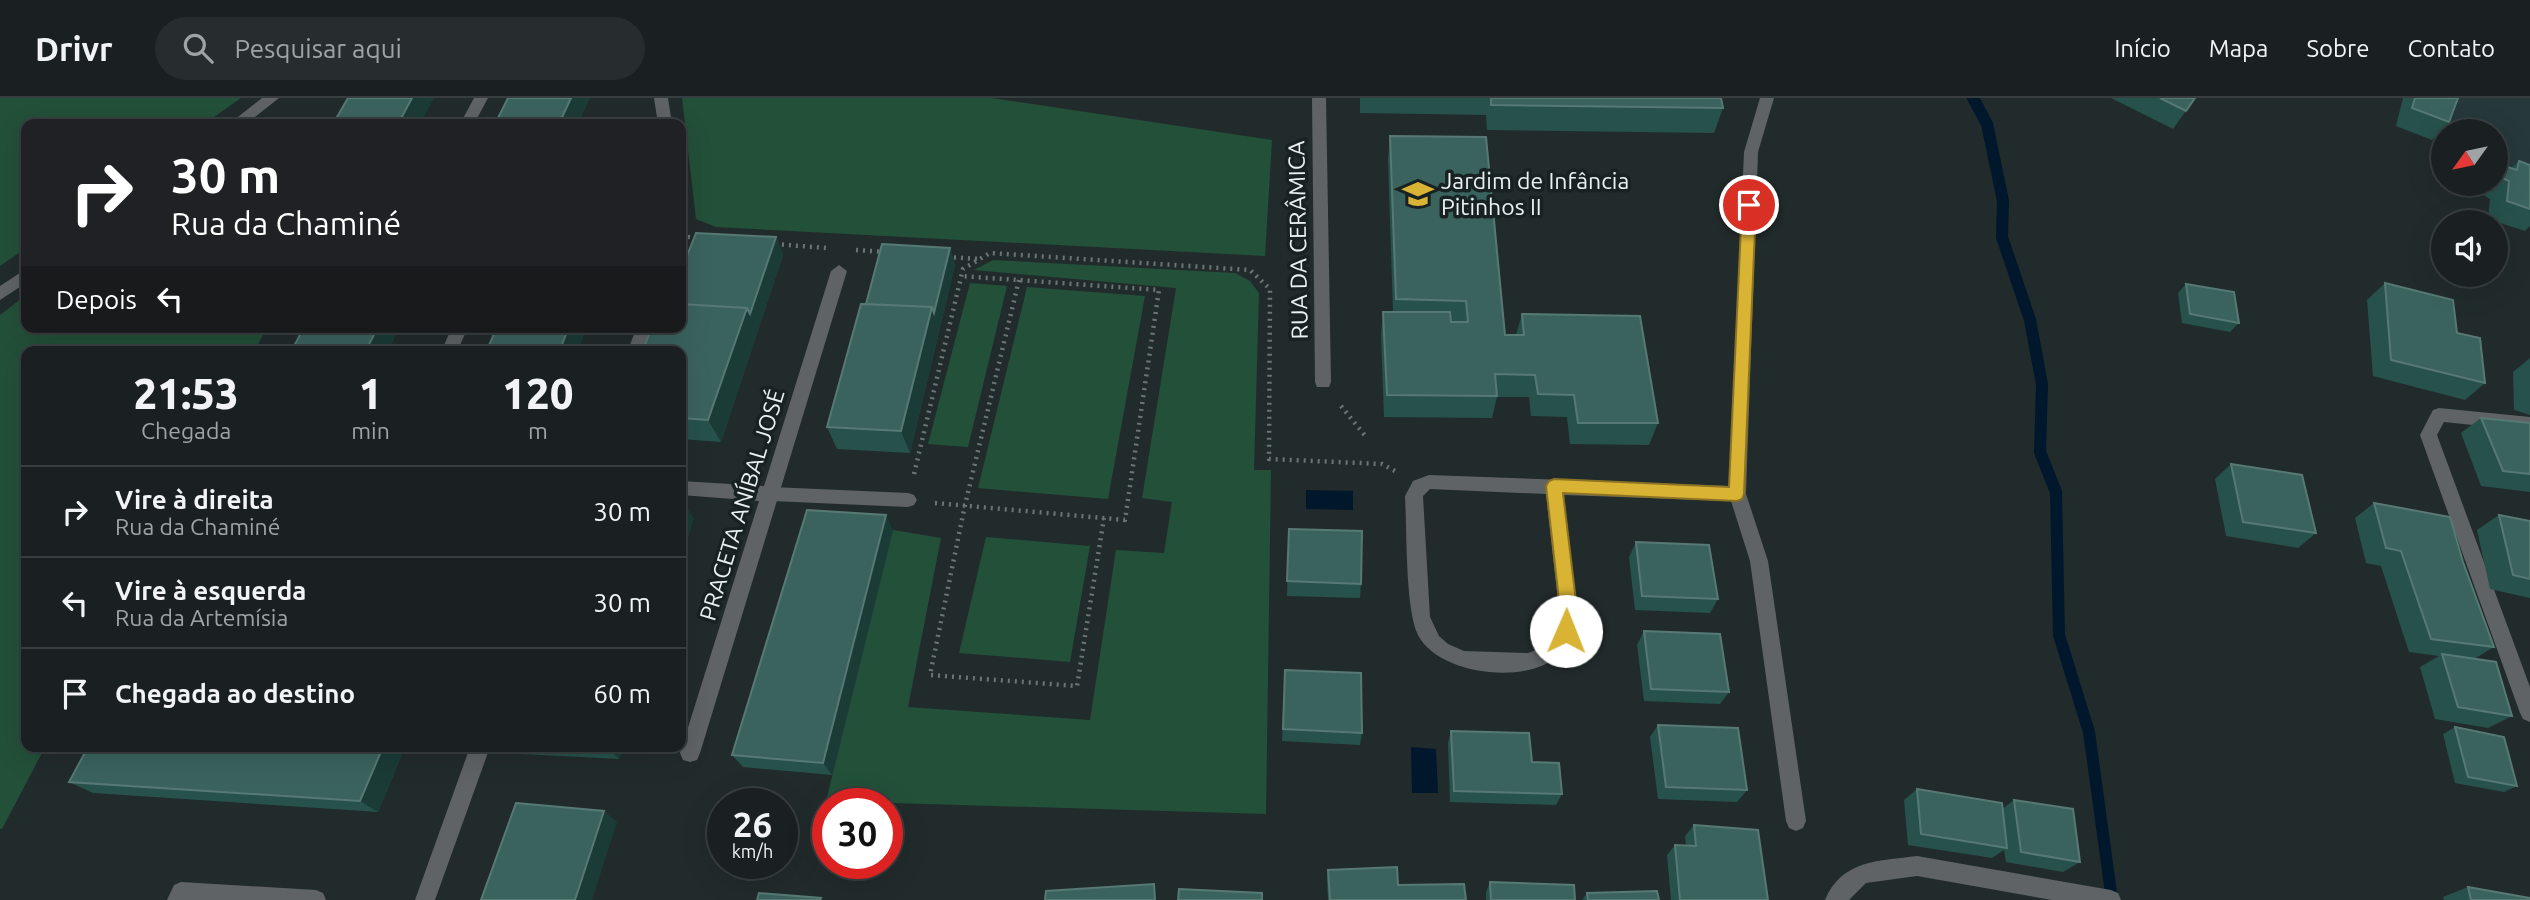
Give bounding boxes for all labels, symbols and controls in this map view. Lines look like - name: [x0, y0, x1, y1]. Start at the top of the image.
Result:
- search box: [155, 17, 645, 80]
- icon: search: [179, 29, 217, 67]
- text: Drivr: [35, 30, 113, 67]
- text: Pesquisar aqui: [235, 34, 402, 63]
- text: Início: [2114, 35, 2171, 62]
- text: Mapa: [2209, 35, 2268, 62]
- text: Sobre: [2306, 35, 2369, 62]
- text: Contato: [2407, 35, 2495, 62]
- north arrow: [2431, 119, 2508, 196]
- map controls: [2431, 119, 2508, 287]
- street label: RUA DA CERÂMICA: [1282, 140, 1312, 340]
- icon: right: [56, 147, 147, 238]
- text: 30 m: [171, 147, 280, 202]
- place label: Jardim de Infância Pitinhos II: [1441, 168, 1629, 219]
- pin: [1719, 175, 1779, 235]
- school or university icon: Jardim de Infância Pitinhos II: [1401, 177, 1435, 211]
- icon: arrive: [1730, 186, 1768, 224]
- text: Rua da Chaminé: [171, 205, 401, 241]
- button: sound: [2431, 210, 2508, 287]
- icon: left: [151, 280, 189, 318]
- text: Depois: [56, 285, 137, 314]
- text: 21:53: [134, 370, 239, 417]
- text: 1: [359, 370, 382, 417]
- text: 120: [502, 370, 573, 417]
- street label: PRACETA ANÍBAL JOSÉ: [694, 386, 789, 623]
- text: Chegada: [141, 418, 231, 443]
- text: min: [351, 418, 390, 443]
- text: m: [528, 418, 548, 443]
- text: Vire à direita: [115, 485, 274, 514]
- icon: right: [56, 493, 94, 531]
- text: 30 m: [593, 497, 651, 526]
- text: Rua da Chaminé: [115, 514, 280, 539]
- text: Vire à esquerda: [115, 576, 306, 605]
- icon: left: [56, 584, 94, 622]
- text: 30 m: [593, 588, 651, 617]
- position arrow: [1529, 594, 1603, 668]
- text: Rua da Artemísia: [115, 605, 288, 630]
- icon: arrive: [56, 675, 94, 713]
- text: Chegada ao destino: [115, 679, 355, 708]
- text: 60 m: [593, 679, 651, 708]
- speed limit sign: 30: [812, 788, 903, 879]
- text: 26: [733, 804, 772, 844]
- text: km/h: [732, 841, 773, 861]

